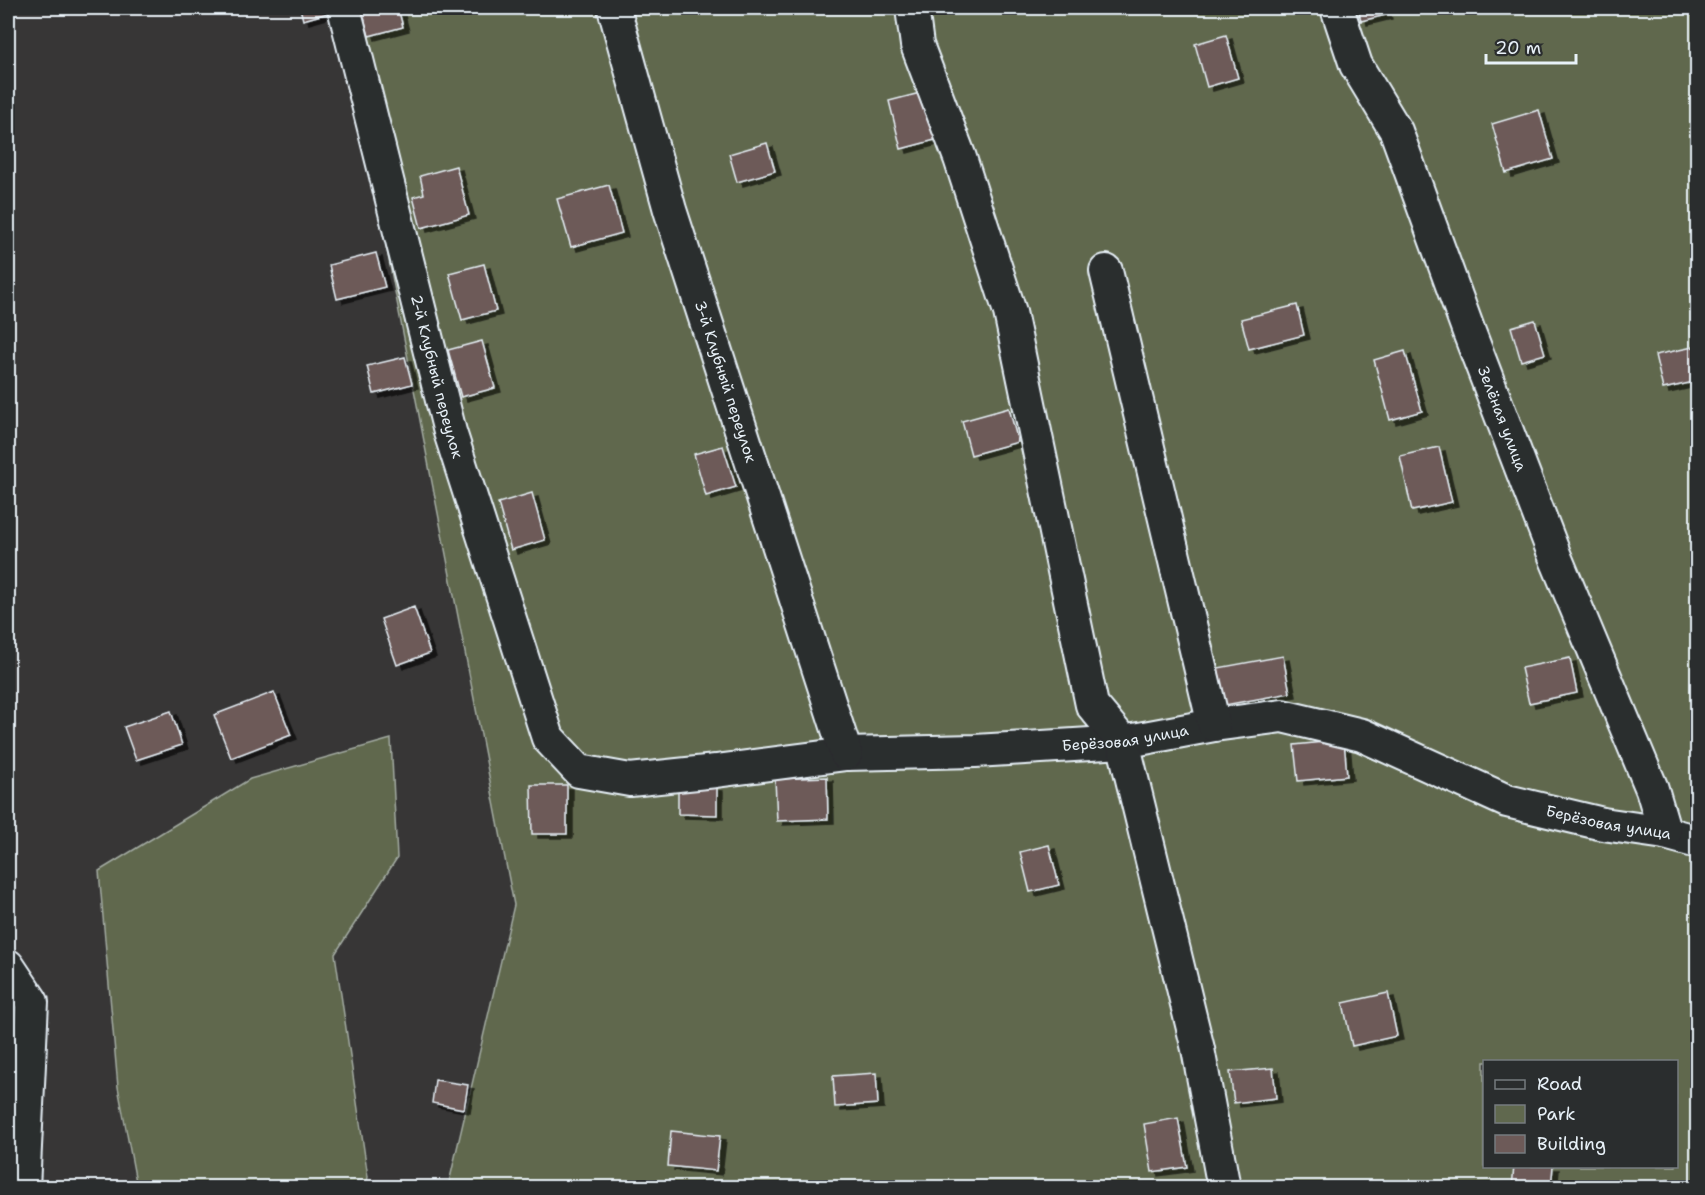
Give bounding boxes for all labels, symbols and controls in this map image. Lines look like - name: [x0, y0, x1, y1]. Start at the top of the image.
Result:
- scale bar: [1486, 27, 1576, 65]
- text: 20 m: [1495, 36, 1541, 60]
- street label: 2-й Клубный переулок: [406, 293, 468, 461]
- street label: 3-й Клубный переулок: [690, 298, 761, 465]
- street label: Зелёная улица: [1473, 363, 1532, 475]
- street label: Берёзовая улица: [1061, 720, 1191, 756]
- street label: Берёзовая улица: [1544, 801, 1674, 844]
- legend: [1483, 1060, 1678, 1168]
- text: Road: [1537, 1072, 1582, 1096]
- text: Park: [1537, 1102, 1576, 1126]
- text: Building: [1537, 1132, 1606, 1156]

